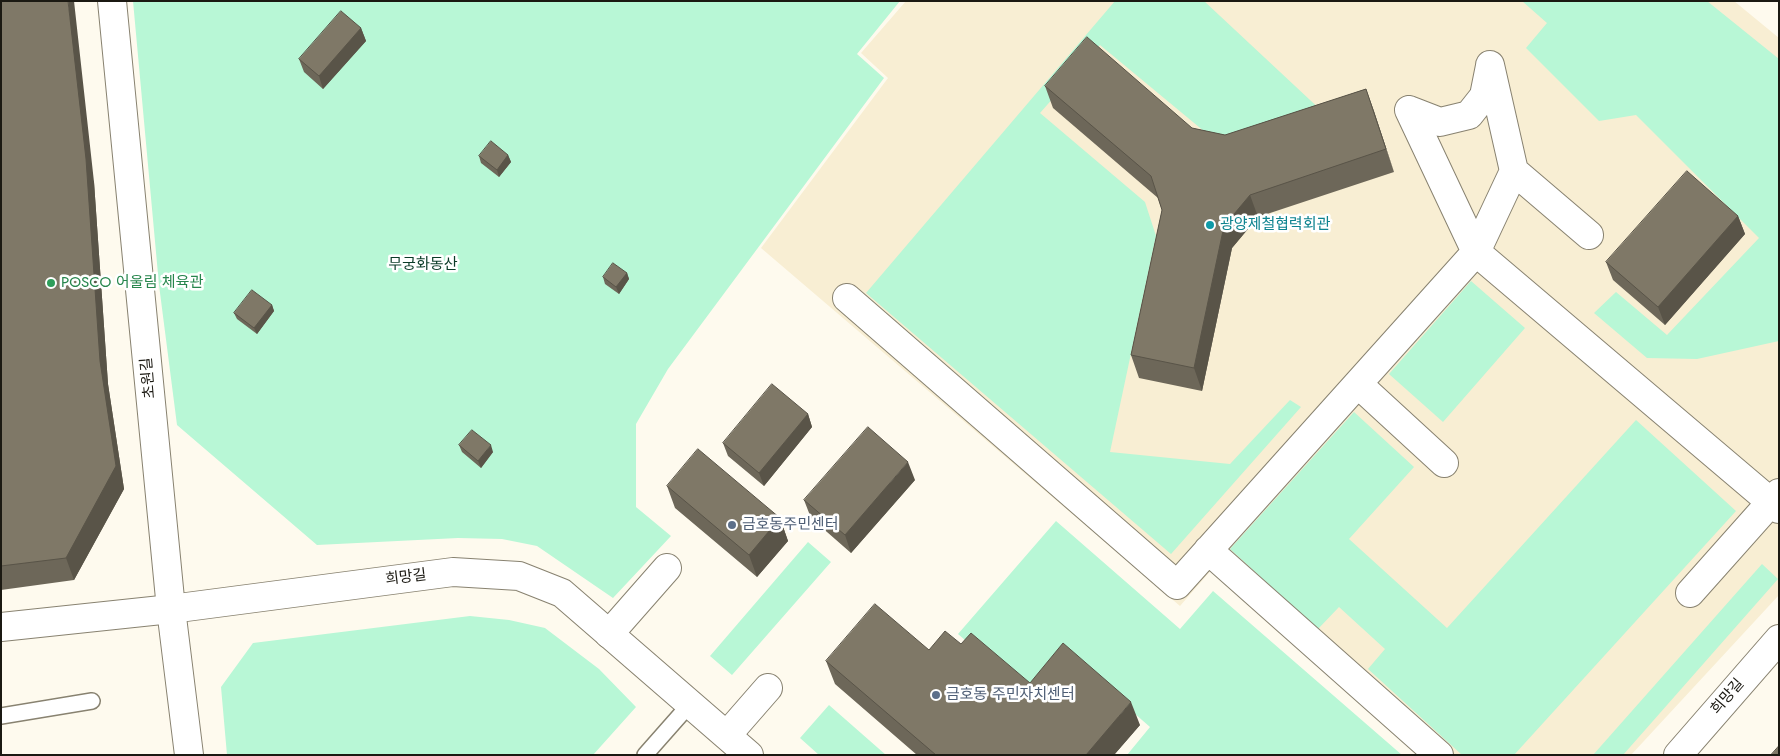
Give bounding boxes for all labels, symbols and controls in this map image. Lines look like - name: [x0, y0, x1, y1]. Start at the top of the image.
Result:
- place label: 광양제철협력회관: [1220, 216, 1330, 234]
- marker: 광양제철협력회관: [1204, 219, 1216, 231]
- park label: 무궁화동산: [389, 256, 457, 274]
- place label: POSCO 어울림 체육관: [61, 274, 203, 292]
- marker: POSCO 어울림 체육관: [45, 277, 57, 289]
- street label: 초원길: [138, 357, 160, 399]
- place label: 금호동주민센터: [742, 516, 839, 534]
- marker: 금호동주민센터: [726, 519, 738, 531]
- street label: 희망길: [384, 567, 428, 589]
- street label: 희망길: [1708, 675, 1748, 719]
- place label: 금호동 주민자치센터: [946, 686, 1075, 704]
- marker: 금호동 주민자치센터: [930, 689, 942, 701]

